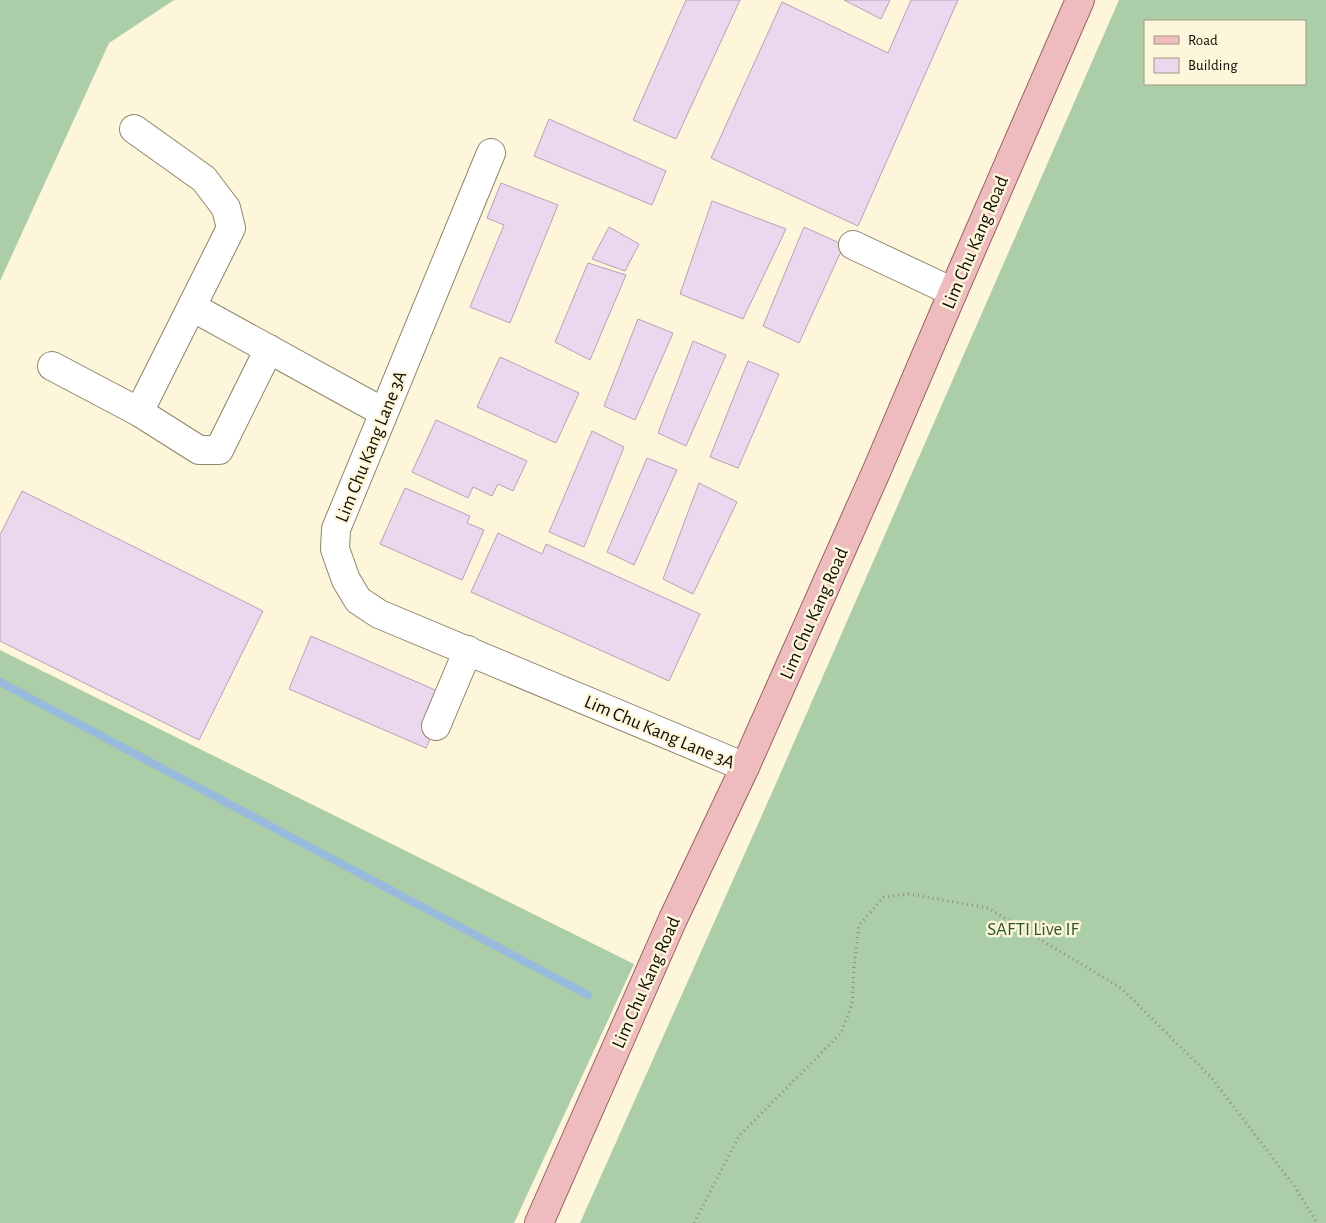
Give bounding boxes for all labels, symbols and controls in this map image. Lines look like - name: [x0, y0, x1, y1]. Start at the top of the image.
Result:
- legend: [1144, 20, 1306, 85]
- text: Road: [1188, 33, 1218, 48]
- text: Building: [1188, 58, 1238, 73]
- street label: Lim Chu Kang Road: [939, 173, 1012, 312]
- street label: Lim Chu Kang Lane 3A: [332, 368, 410, 525]
- street label: Lim Chu Kang Road: [777, 545, 852, 682]
- street label: Lim Chu Kang Lane 3A: [581, 692, 737, 773]
- street label: Lim Chu Kang Road: [609, 914, 684, 1051]
- park label: SAFTI Live IF: [987, 920, 1080, 939]

